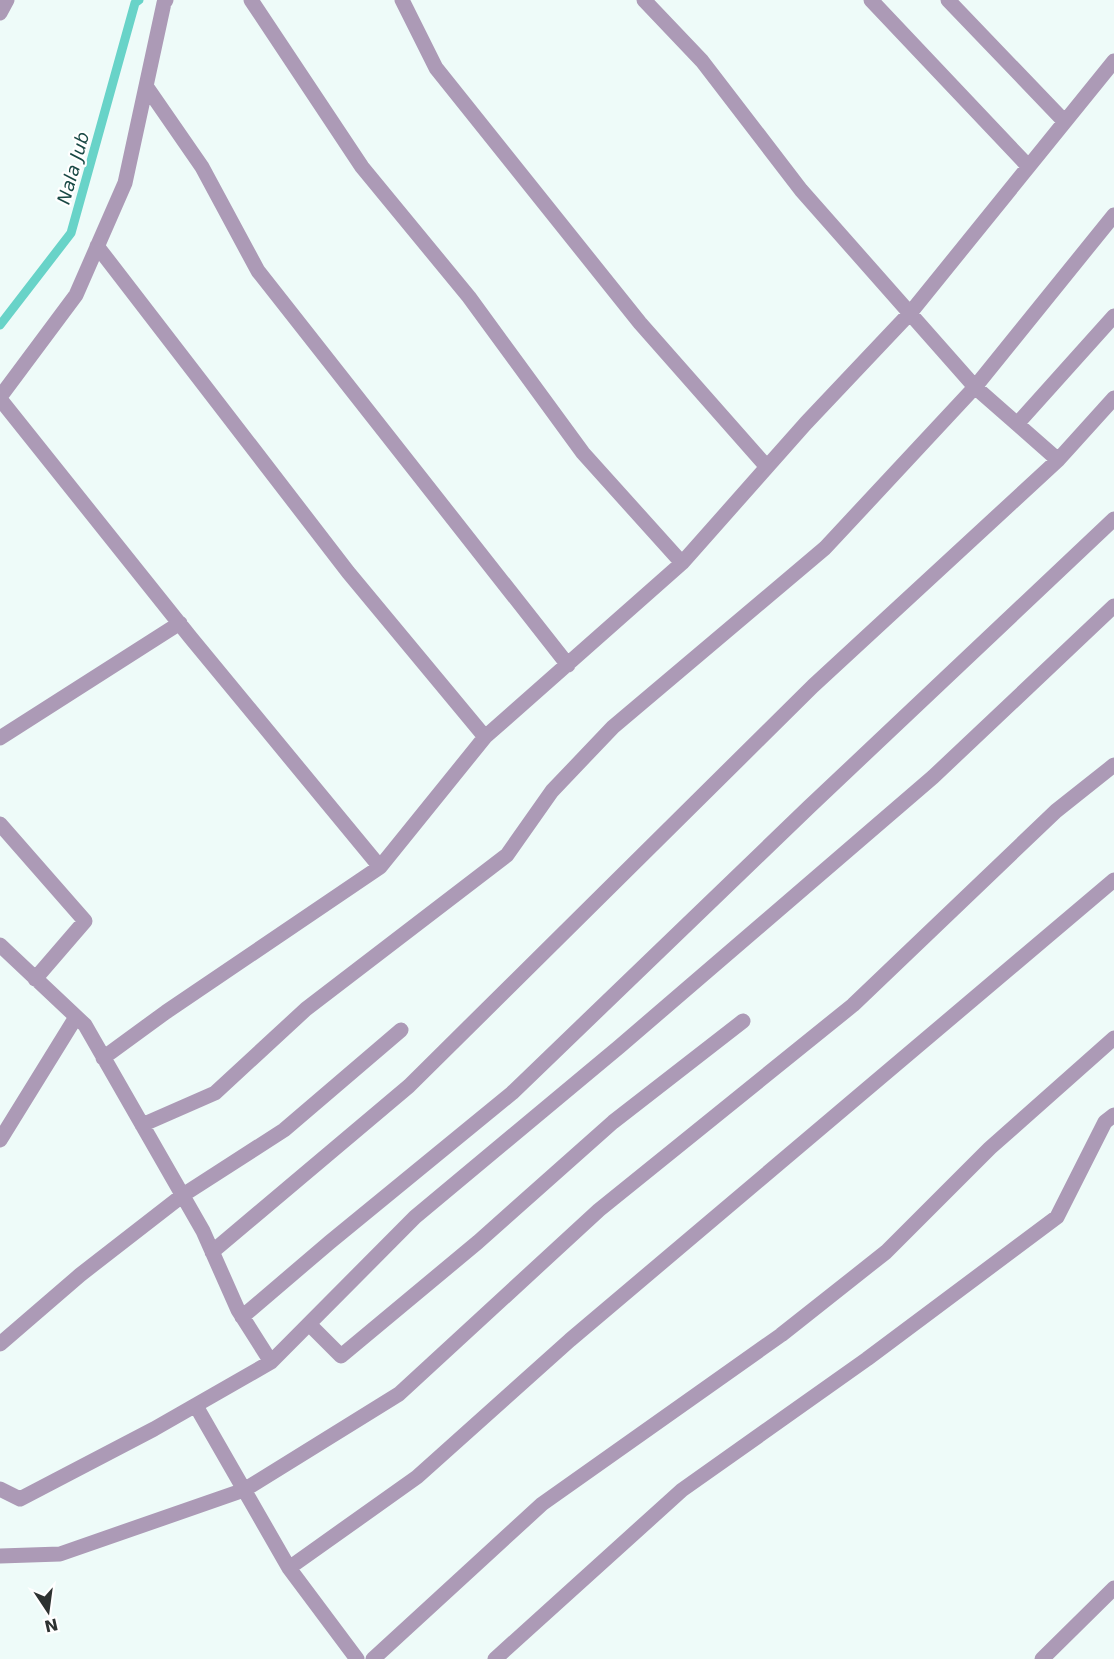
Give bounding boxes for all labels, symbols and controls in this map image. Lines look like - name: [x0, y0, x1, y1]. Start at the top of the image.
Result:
- water label: Nala Jub: [53, 129, 93, 207]
- north arrow: [18, 1581, 78, 1641]
- text: N: [43, 1614, 60, 1636]

